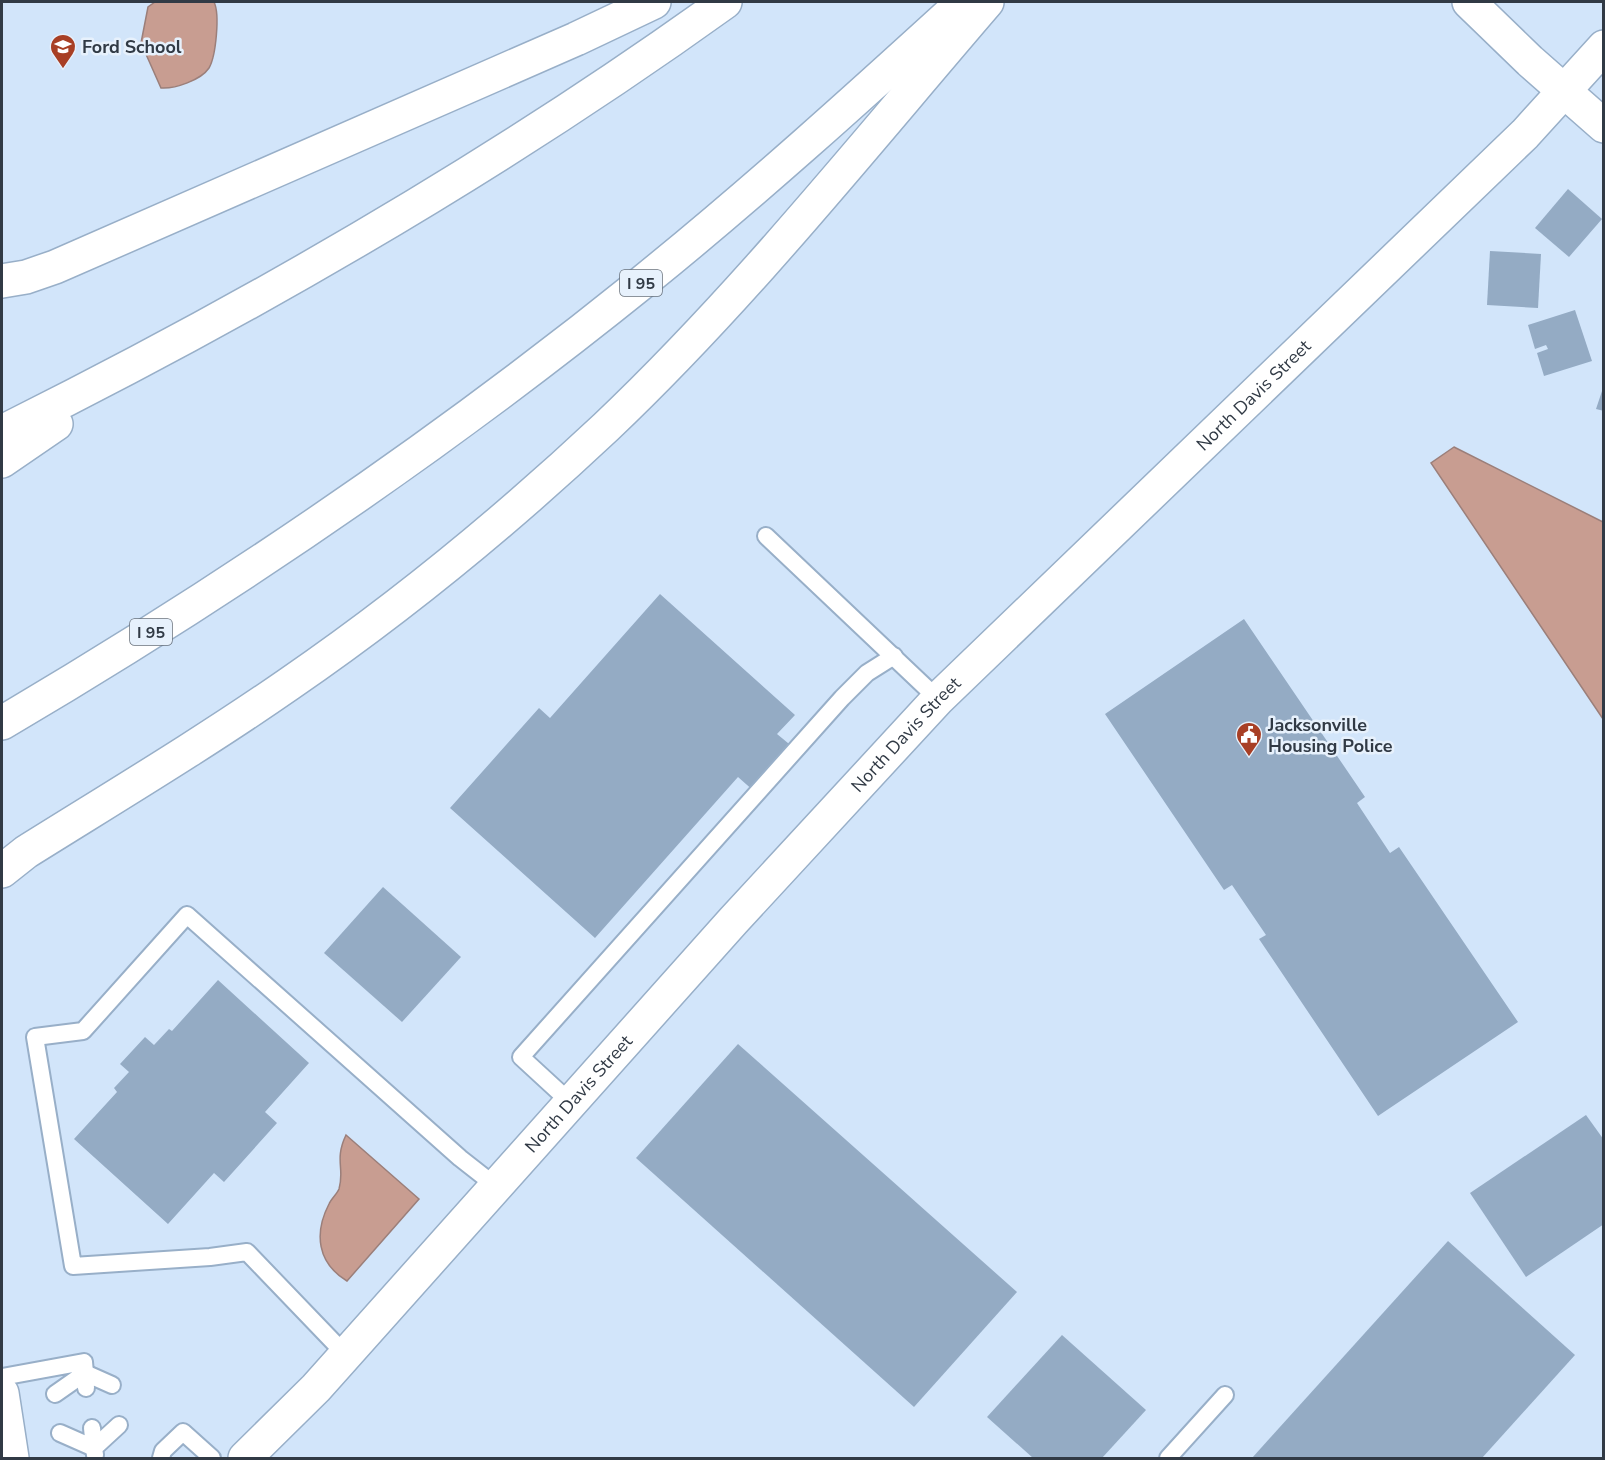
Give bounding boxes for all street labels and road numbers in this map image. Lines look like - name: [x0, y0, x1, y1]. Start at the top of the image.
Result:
- road number: I 95: [620, 270, 662, 296]
- street label: North Davis Street: [1191, 334, 1317, 456]
- road number: I 95: [130, 619, 172, 645]
- street label: North Davis Street: [846, 671, 966, 798]
- street label: North Davis Street: [520, 1029, 638, 1158]

